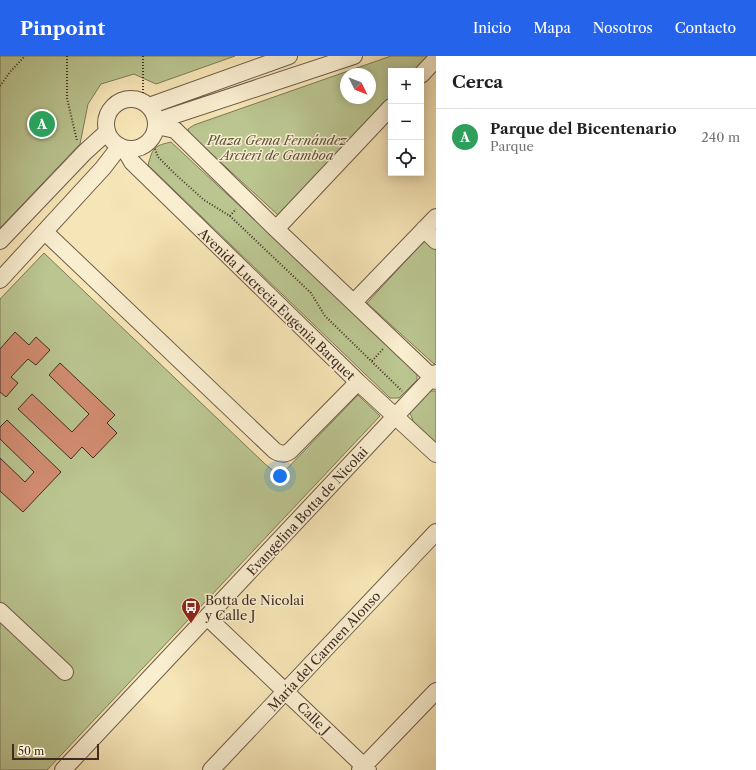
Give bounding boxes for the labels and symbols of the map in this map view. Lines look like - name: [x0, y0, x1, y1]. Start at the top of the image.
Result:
- north arrow: [340, 68, 376, 104]
- pin: A: [29, 109, 55, 139]
- park label: Plaza Gema Fernández Arcieri de Gamboa: [206, 132, 348, 163]
- street label: Avenida Lucrecia Eugenia Barquet: [194, 224, 359, 384]
- street label: Evangelina Botta de Nicolai: [243, 443, 371, 579]
- your location: [270, 466, 290, 486]
- street label: María del Carmen Alonso: [264, 588, 384, 714]
- place label: Botta de Nicolai y Calle J: [204, 592, 304, 623]
- bus stop icon: Botta de Nicolai y Calle J: [180, 596, 202, 624]
- street label: Calle J: [294, 698, 334, 738]
- scale bar: [12, 742, 99, 761]

